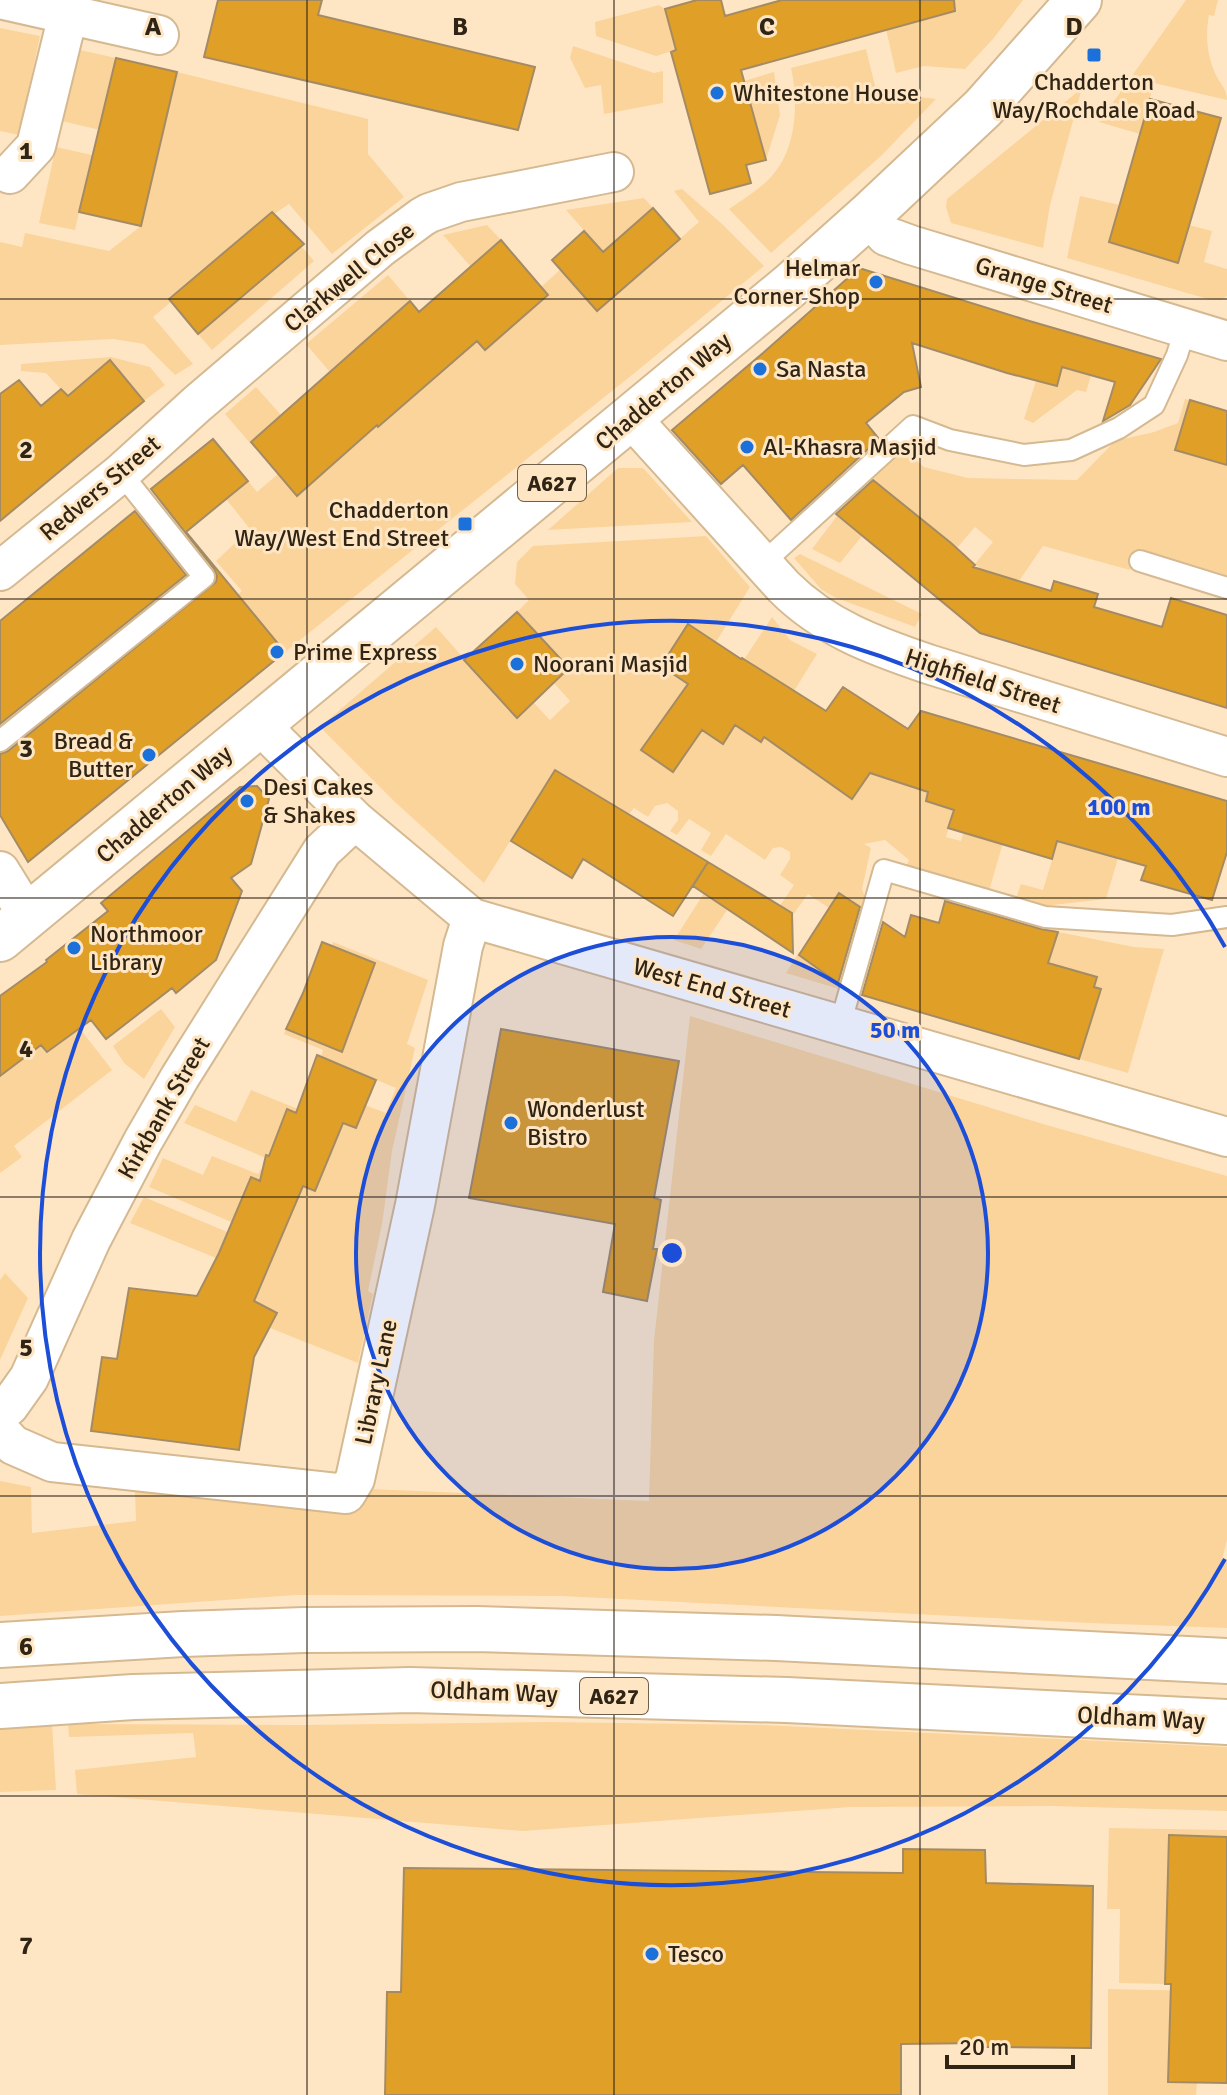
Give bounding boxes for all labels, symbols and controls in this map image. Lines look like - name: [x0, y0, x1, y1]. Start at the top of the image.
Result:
- text: A: [145, 11, 162, 43]
- text: B: [452, 11, 468, 43]
- text: C: [759, 11, 775, 43]
- text: D: [1065, 11, 1083, 43]
- marker: Chadderton Way/Rochdale Road: [1085, 46, 1103, 64]
- place label: Chadderton Way/Rochdale Road: [992, 67, 1196, 125]
- place label: Whitestone House: [733, 78, 919, 108]
- marker: Whitestone House: [708, 84, 726, 102]
- text: 1: [19, 135, 33, 167]
- street label: Clarkwell Close: [278, 215, 420, 339]
- street label: Grange Street: [972, 250, 1116, 320]
- place label: Helmar Corner Shop: [734, 253, 860, 311]
- marker: Helmar Corner Shop: [867, 273, 885, 291]
- street label: Chadderton Way: [589, 325, 737, 457]
- place label: Sa Nasta: [776, 354, 866, 384]
- marker: Sa Nasta: [751, 360, 769, 378]
- street label: Redvers Street: [33, 429, 167, 547]
- place label: Al-Khasra Masjid: [763, 432, 937, 462]
- text: 2: [19, 434, 33, 466]
- marker: Al-Khasra Masjid: [738, 438, 756, 456]
- road number: A627: [518, 465, 586, 501]
- place label: Chadderton Way/West End Street: [234, 495, 449, 553]
- marker: Chadderton Way/West End Street: [456, 515, 474, 533]
- place label: Prime Express: [293, 637, 437, 667]
- street label: Highfield Street: [901, 642, 1065, 720]
- marker: Prime Express: [268, 643, 286, 661]
- place label: Noorani Masjid: [533, 649, 688, 679]
- marker: Noorani Masjid: [508, 655, 526, 673]
- place label: Bread & Butter: [53, 726, 133, 784]
- text: 3: [19, 733, 33, 765]
- street label: Chadderton Way: [90, 738, 238, 870]
- marker: Bread & Butter: [140, 746, 158, 764]
- place label: Desi Cakes & Shakes: [263, 772, 373, 830]
- marker: Desi Cakes & Shakes: [238, 792, 256, 810]
- text: 100 m: [1087, 792, 1151, 822]
- place label: Northmoor Library: [90, 919, 203, 977]
- marker: Northmoor Library: [65, 939, 83, 957]
- street label: West End Street: [630, 951, 794, 1025]
- text: 50 m: [870, 1015, 920, 1045]
- street label: Kirkbank Street: [111, 1031, 217, 1185]
- text: 4: [19, 1033, 33, 1065]
- place label: Wonderlust Bistro: [527, 1094, 644, 1152]
- marker: Wonderlust Bistro: [502, 1114, 520, 1132]
- centre of rings: [658, 1239, 686, 1267]
- street label: Library Lane: [348, 1316, 404, 1448]
- text: 5: [19, 1332, 33, 1364]
- text: 6: [19, 1631, 33, 1663]
- street label: Oldham Way: [430, 1675, 558, 1709]
- road number: A627: [580, 1678, 648, 1714]
- street label: Oldham Way: [1076, 1700, 1206, 1736]
- text: 7: [19, 1930, 33, 1962]
- place label: Tesco: [668, 1939, 724, 1969]
- marker: Tesco: [643, 1945, 661, 1963]
- scale bar: [947, 2019, 1073, 2069]
- text: 20 m: [959, 2032, 1009, 2062]

